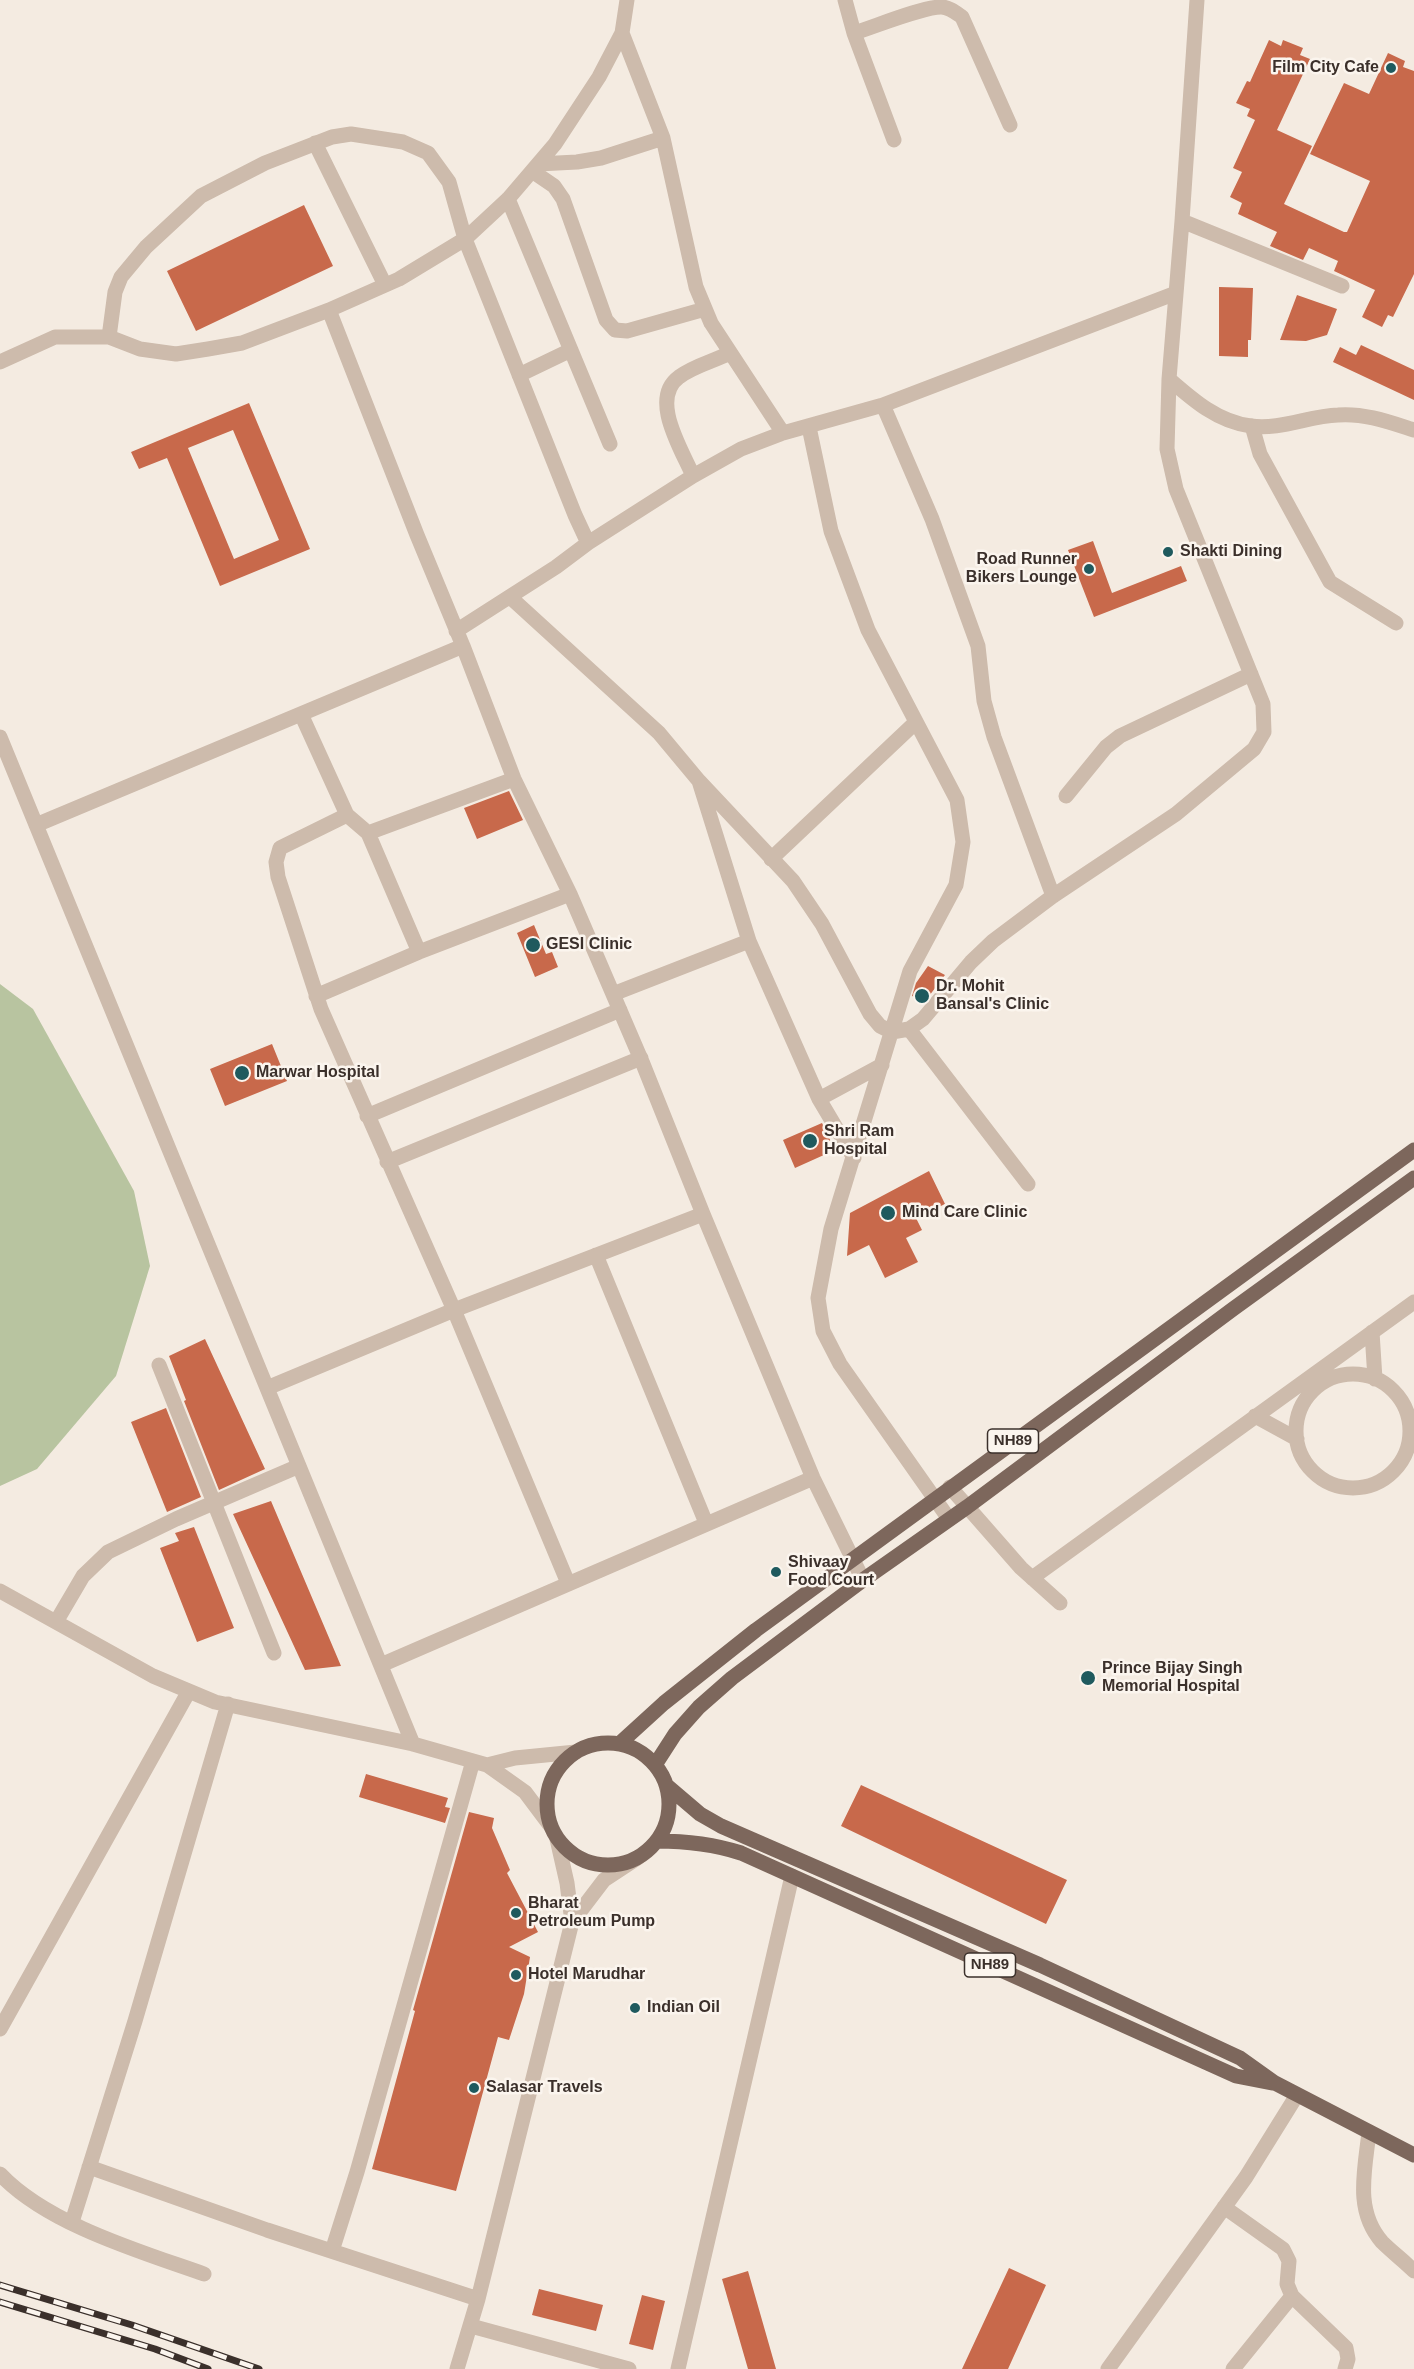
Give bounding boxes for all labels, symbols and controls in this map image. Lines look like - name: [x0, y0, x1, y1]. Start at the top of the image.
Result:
- place label: Film City Cafe: [1272, 58, 1379, 78]
- marker: Film City Cafe: [1384, 61, 1398, 75]
- place label: Shakti Dining: [1180, 542, 1282, 562]
- marker: Shakti Dining: [1161, 545, 1175, 559]
- place label: Road Runner Bikers Lounge: [966, 550, 1077, 588]
- marker: Road Runner Bikers Lounge: [1082, 562, 1096, 576]
- place label: GESI Clinic: [546, 935, 632, 955]
- marker: GESI Clinic: [524, 936, 542, 954]
- place label: Dr. Mohit Bansal's Clinic: [936, 977, 1049, 1015]
- marker: Dr. Mohit Bansal's Clinic: [913, 987, 931, 1005]
- place label: Marwar Hospital: [256, 1063, 380, 1083]
- marker: Marwar Hospital: [233, 1064, 251, 1082]
- place label: Shri Ram Hospital: [824, 1122, 894, 1160]
- marker: Shri Ram Hospital: [801, 1132, 819, 1150]
- place label: Mind Care Clinic: [902, 1203, 1027, 1223]
- marker: Mind Care Clinic: [879, 1204, 897, 1222]
- road number: NH89: [988, 1429, 1038, 1453]
- place label: Shivaay Food Court: [788, 1553, 874, 1591]
- marker: Shivaay Food Court: [769, 1565, 783, 1579]
- place label: Prince Bijay Singh Memorial Hospital: [1102, 1659, 1242, 1697]
- marker: Prince Bijay Singh Memorial Hospital: [1079, 1669, 1097, 1687]
- place label: Bharat Petroleum Pump: [528, 1894, 655, 1932]
- marker: Bharat Petroleum Pump: [509, 1906, 523, 1920]
- road number: NH89: [964, 1953, 1016, 1977]
- place label: Hotel Marudhar: [528, 1965, 645, 1985]
- marker: Hotel Marudhar: [509, 1968, 523, 1982]
- place label: Indian Oil: [647, 1998, 720, 2018]
- marker: Indian Oil: [628, 2001, 642, 2015]
- place label: Salasar Travels: [486, 2078, 603, 2098]
- marker: Salasar Travels: [467, 2081, 481, 2095]

